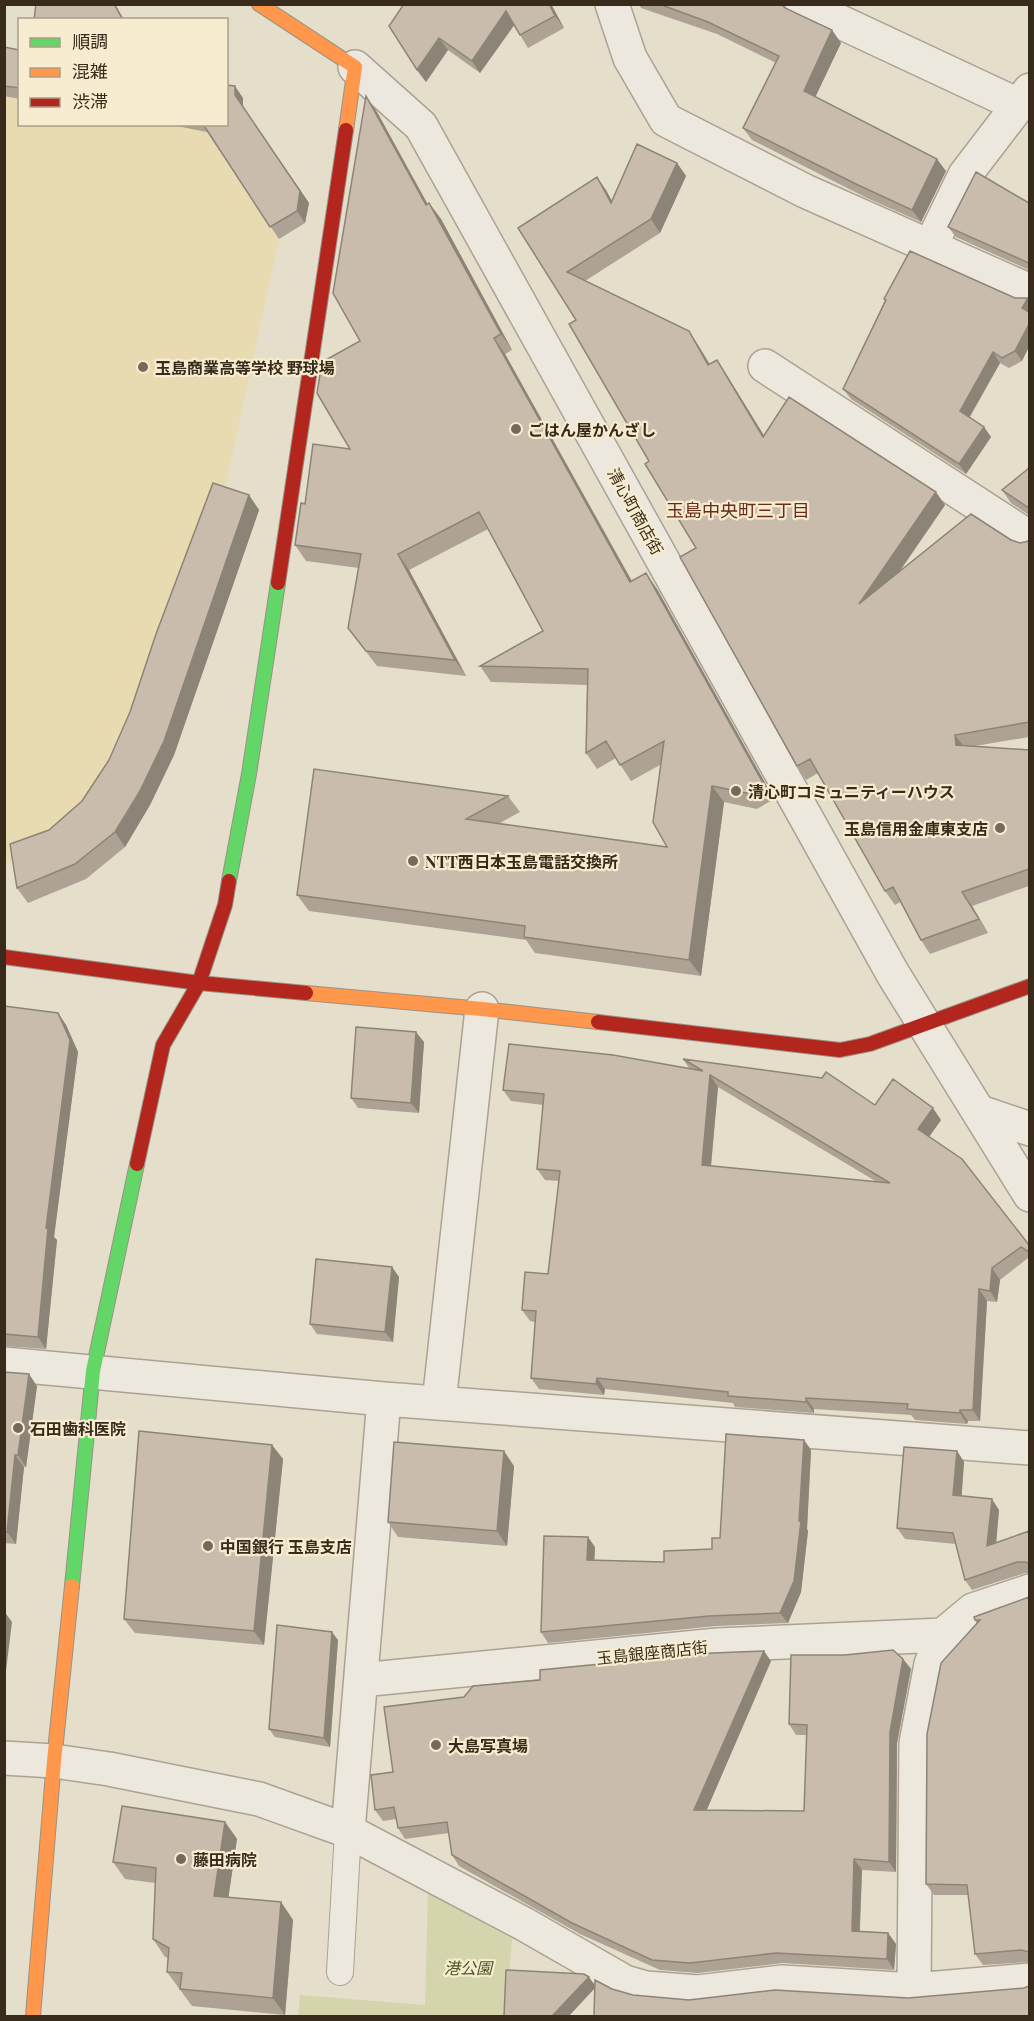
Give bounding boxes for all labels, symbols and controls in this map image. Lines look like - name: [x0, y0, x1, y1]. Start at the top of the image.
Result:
- legend: [18, 18, 228, 126]
- text: 順調: [72, 29, 108, 53]
- text: 混雑: [72, 59, 108, 83]
- text: 渋滞: [72, 89, 108, 113]
- place label: 玉島商業高等学校 野球場: [155, 357, 335, 378]
- marker: 玉島商業高等学校 野球場: [136, 360, 150, 374]
- place label: ごはん屋かんざし: [528, 419, 656, 440]
- marker: ごはん屋かんざし: [509, 422, 523, 436]
- street label: 清心町商店街: [604, 464, 668, 558]
- district label: 玉島中央町三丁目: [666, 498, 810, 522]
- place label: 清心町コミュニティーハウス: [748, 781, 955, 802]
- marker: 清心町コミュニティーハウス: [729, 784, 743, 798]
- place label: 玉島信用金庫東支店: [844, 818, 988, 839]
- marker: 玉島信用金庫東支店: [993, 821, 1007, 835]
- place label: NTT西日本玉島電話交換所: [425, 851, 618, 872]
- marker: NTT西日本玉島電話交換所: [406, 854, 420, 868]
- place label: 石田歯科医院: [30, 1418, 126, 1439]
- marker: 石田歯科医院: [11, 1421, 25, 1435]
- place label: 中国銀行 玉島支店: [220, 1536, 352, 1557]
- marker: 中国銀行 玉島支店: [201, 1539, 215, 1553]
- street label: 玉島銀座商店街: [595, 1636, 709, 1668]
- place label: 大島写真場: [448, 1735, 528, 1756]
- marker: 大島写真場: [429, 1738, 443, 1752]
- place label: 藤田病院: [193, 1849, 257, 1870]
- marker: 藤田病院: [174, 1852, 188, 1866]
- park label: 港公園: [444, 1957, 494, 1978]

